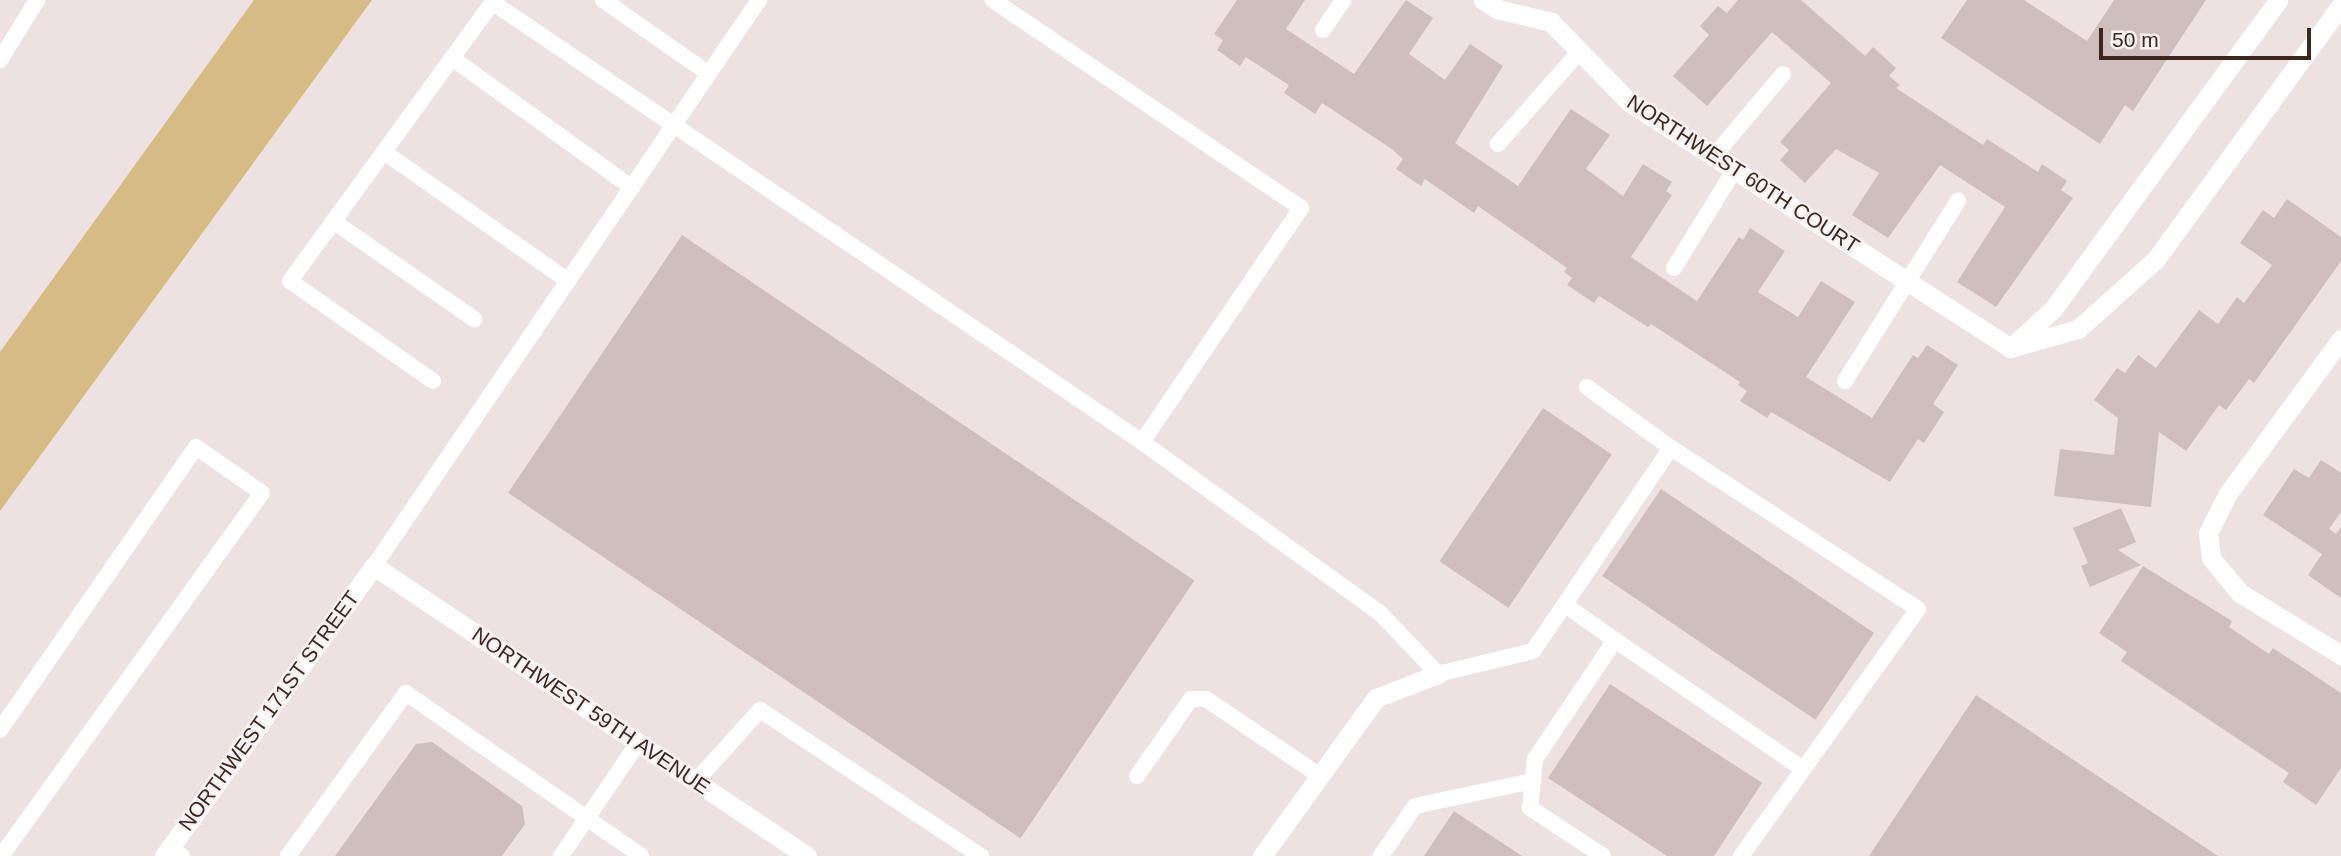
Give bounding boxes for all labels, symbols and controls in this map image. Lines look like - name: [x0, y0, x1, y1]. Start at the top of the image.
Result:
- scale bar: [2103, 14, 2315, 58]
- text: 50 m: [2112, 28, 2159, 51]
- street label: NORTHWEST 60TH COURT: [1622, 89, 1864, 259]
- street label: NORTHWEST 171ST STREET: [173, 586, 365, 836]
- street label: NORTHWEST 59TH AVENUE: [467, 621, 715, 801]

